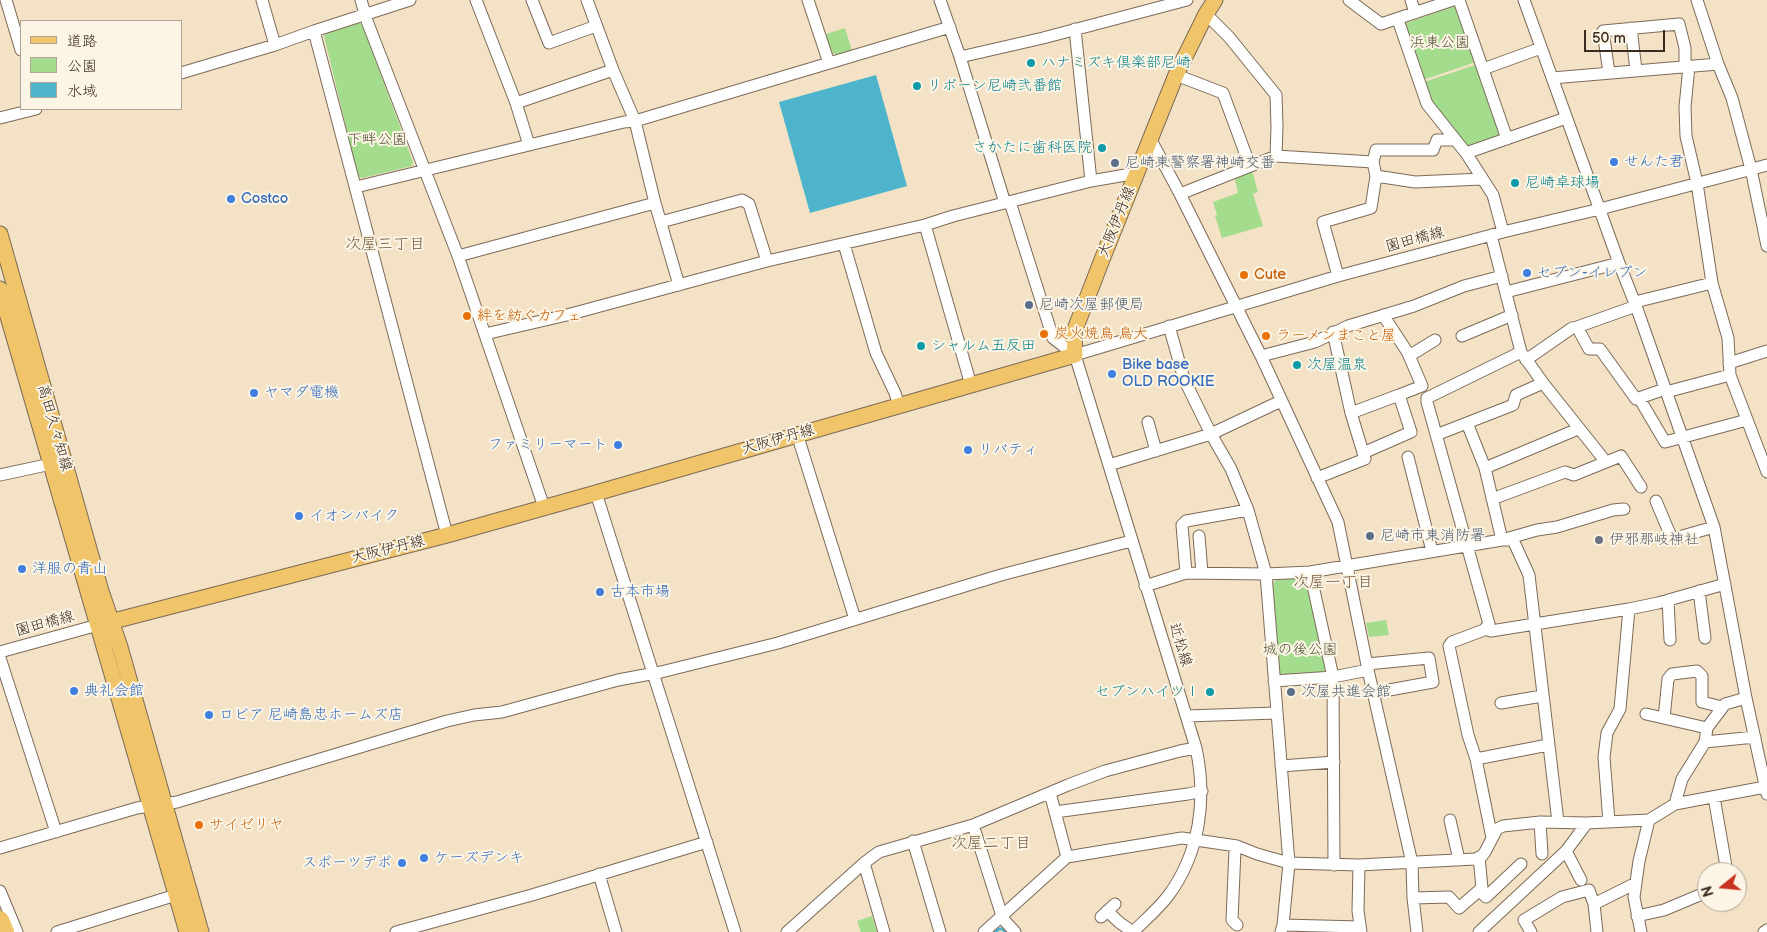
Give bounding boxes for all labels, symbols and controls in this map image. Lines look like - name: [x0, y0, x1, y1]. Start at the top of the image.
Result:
- legend: [20, 20, 182, 110]
- scale bar: [1587, 20, 1668, 52]
- text: 50 m: [1592, 29, 1626, 48]
- text: 道路: [67, 32, 97, 51]
- park label: 浜東公園: [1410, 34, 1470, 52]
- place label: ハナミズキ倶楽部尼崎: [1041, 54, 1191, 72]
- text: 公園: [67, 57, 97, 76]
- marker: ハナミズキ倶楽部尼崎: [1025, 57, 1037, 69]
- place label: リボーン尼崎弐番館: [927, 77, 1062, 95]
- marker: リボーン尼崎弐番館: [911, 80, 923, 92]
- text: 水域: [67, 82, 97, 101]
- park label: 下畔公園: [347, 131, 407, 149]
- place label: さかたに歯科医院: [972, 139, 1092, 157]
- marker: さかたに歯科医院: [1096, 142, 1108, 154]
- place label: せんた君: [1624, 153, 1684, 171]
- place label: 尼崎東警察署神崎交番: [1125, 154, 1275, 172]
- marker: せんた君: [1608, 156, 1620, 168]
- marker: 尼崎東警察署神崎交番: [1109, 157, 1121, 169]
- place label: 尼崎卓球場: [1525, 174, 1600, 192]
- marker: 尼崎卓球場: [1509, 177, 1521, 189]
- street label: 大阪伊丹線: [1095, 184, 1139, 260]
- place label: Costco: [241, 190, 288, 208]
- marker: Costco: [225, 193, 237, 205]
- street label: 園田橋線: [1384, 224, 1446, 256]
- district label: 次屋三丁目: [345, 235, 425, 255]
- place label: セブン-イレブン: [1537, 264, 1647, 282]
- place label: Cute: [1254, 266, 1286, 284]
- marker: セブン-イレブン: [1521, 267, 1533, 279]
- marker: Cute: [1238, 269, 1250, 281]
- place label: 尼崎次屋郵便局: [1039, 296, 1144, 314]
- marker: 尼崎次屋郵便局: [1023, 299, 1035, 311]
- place label: 絆を紡ぐカフェ: [477, 307, 582, 325]
- marker: 絆を紡ぐカフェ: [461, 310, 473, 322]
- place label: 炭火焼鳥 鳥大: [1054, 325, 1148, 343]
- place label: ラーメンまこと屋: [1276, 327, 1396, 345]
- marker: 炭火焼鳥 鳥大: [1038, 328, 1050, 340]
- marker: ラーメンまこと屋: [1260, 330, 1272, 342]
- place label: シャルム五反田: [931, 337, 1036, 355]
- marker: シャルム五反田: [915, 340, 927, 352]
- place label: Bike base OLD ROOKIE: [1122, 356, 1215, 391]
- place label: 次屋温泉: [1307, 356, 1367, 374]
- marker: 次屋温泉: [1291, 359, 1303, 371]
- marker: Bike base OLD ROOKIE: [1106, 368, 1118, 380]
- street label: 高田久々知線: [33, 382, 75, 474]
- place label: ヤマダ電機: [264, 384, 339, 402]
- marker: ヤマダ電機: [248, 387, 260, 399]
- street label: 大阪伊丹線: [739, 421, 817, 459]
- place label: ファミリーマート: [488, 436, 608, 454]
- marker: ファミリーマート: [612, 439, 624, 451]
- place label: リバティ: [978, 441, 1038, 459]
- marker: リバティ: [962, 444, 974, 456]
- place label: イオンバイク: [309, 507, 399, 525]
- marker: イオンバイク: [293, 510, 305, 522]
- place label: 尼崎市東消防署: [1380, 527, 1485, 545]
- marker: 尼崎市東消防署: [1364, 530, 1376, 542]
- place label: 伊邪那岐神社: [1609, 531, 1699, 549]
- street label: 大阪伊丹線: [349, 532, 427, 568]
- marker: 伊邪那岐神社: [1593, 534, 1605, 546]
- place label: 洋服の青山: [32, 560, 107, 578]
- marker: 洋服の青山: [16, 563, 28, 575]
- district label: 次屋一丁目: [1293, 573, 1373, 593]
- place label: 古本市場: [610, 583, 670, 601]
- marker: 古本市場: [594, 586, 606, 598]
- street label: 園田橋線: [14, 608, 76, 640]
- street label: 近松線: [1165, 621, 1195, 669]
- park label: 城の後公園: [1263, 641, 1337, 659]
- place label: 典礼会館: [84, 682, 144, 700]
- place label: セブンハイツⅠ: [1095, 683, 1200, 701]
- place label: 次屋共進会館: [1301, 683, 1391, 701]
- marker: 典礼会館: [68, 685, 80, 697]
- marker: セブンハイツⅠ: [1204, 686, 1216, 698]
- marker: 次屋共進会館: [1285, 686, 1297, 698]
- place label: ロピア 尼崎島忠ホームズ店: [219, 706, 403, 724]
- marker: ロピア 尼崎島忠ホームズ店: [203, 709, 215, 721]
- place label: サイゼリヤ: [209, 816, 284, 834]
- marker: サイゼリヤ: [193, 819, 205, 831]
- district label: 次屋二丁目: [951, 834, 1031, 854]
- place label: ケーズデンキ: [434, 849, 524, 867]
- marker: ケーズデンキ: [418, 852, 430, 864]
- place label: スポーツデポ: [302, 854, 392, 872]
- marker: スポーツデポ: [396, 857, 408, 869]
- north arrow: [1697, 862, 1747, 912]
- text: N: [1698, 884, 1718, 899]

